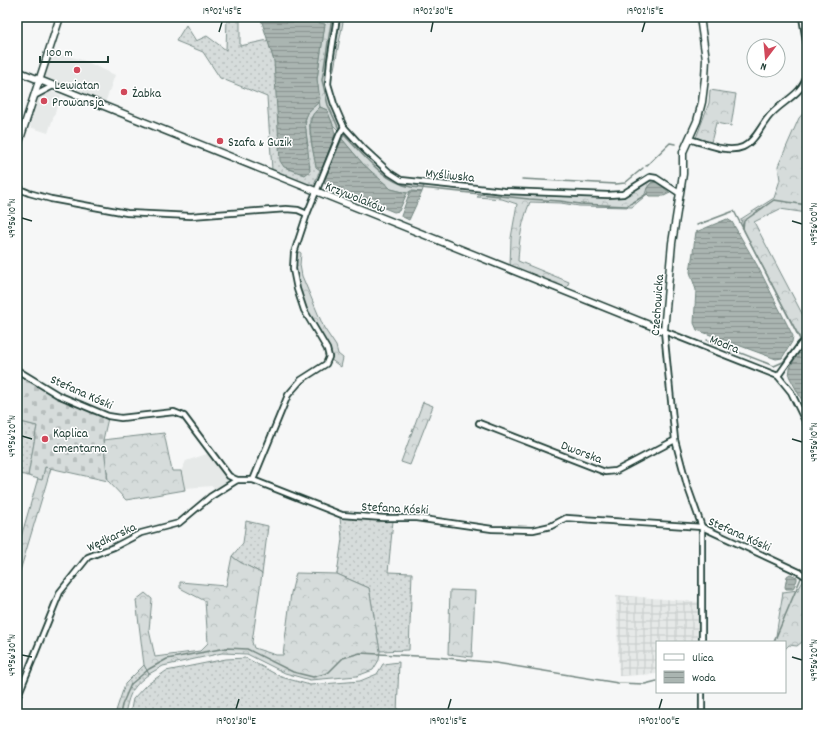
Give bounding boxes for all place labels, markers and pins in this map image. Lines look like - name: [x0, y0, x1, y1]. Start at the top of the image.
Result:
- marker: Lewiatan: [72, 65, 82, 75]
- place label: Lewiatan: [55, 77, 99, 96]
- place label: Żabka: [132, 85, 162, 104]
- marker: Żabka: [119, 87, 129, 97]
- place label: Prowansja: [52, 94, 105, 113]
- marker: Prowansja: [39, 96, 49, 106]
- place label: Szafa & Guzik: [228, 134, 292, 153]
- marker: Szafa & Guzik: [215, 136, 225, 146]
- place label: Kaplica cmentarna: [53, 425, 108, 459]
- marker: Kaplica cmentarna: [40, 434, 50, 444]

